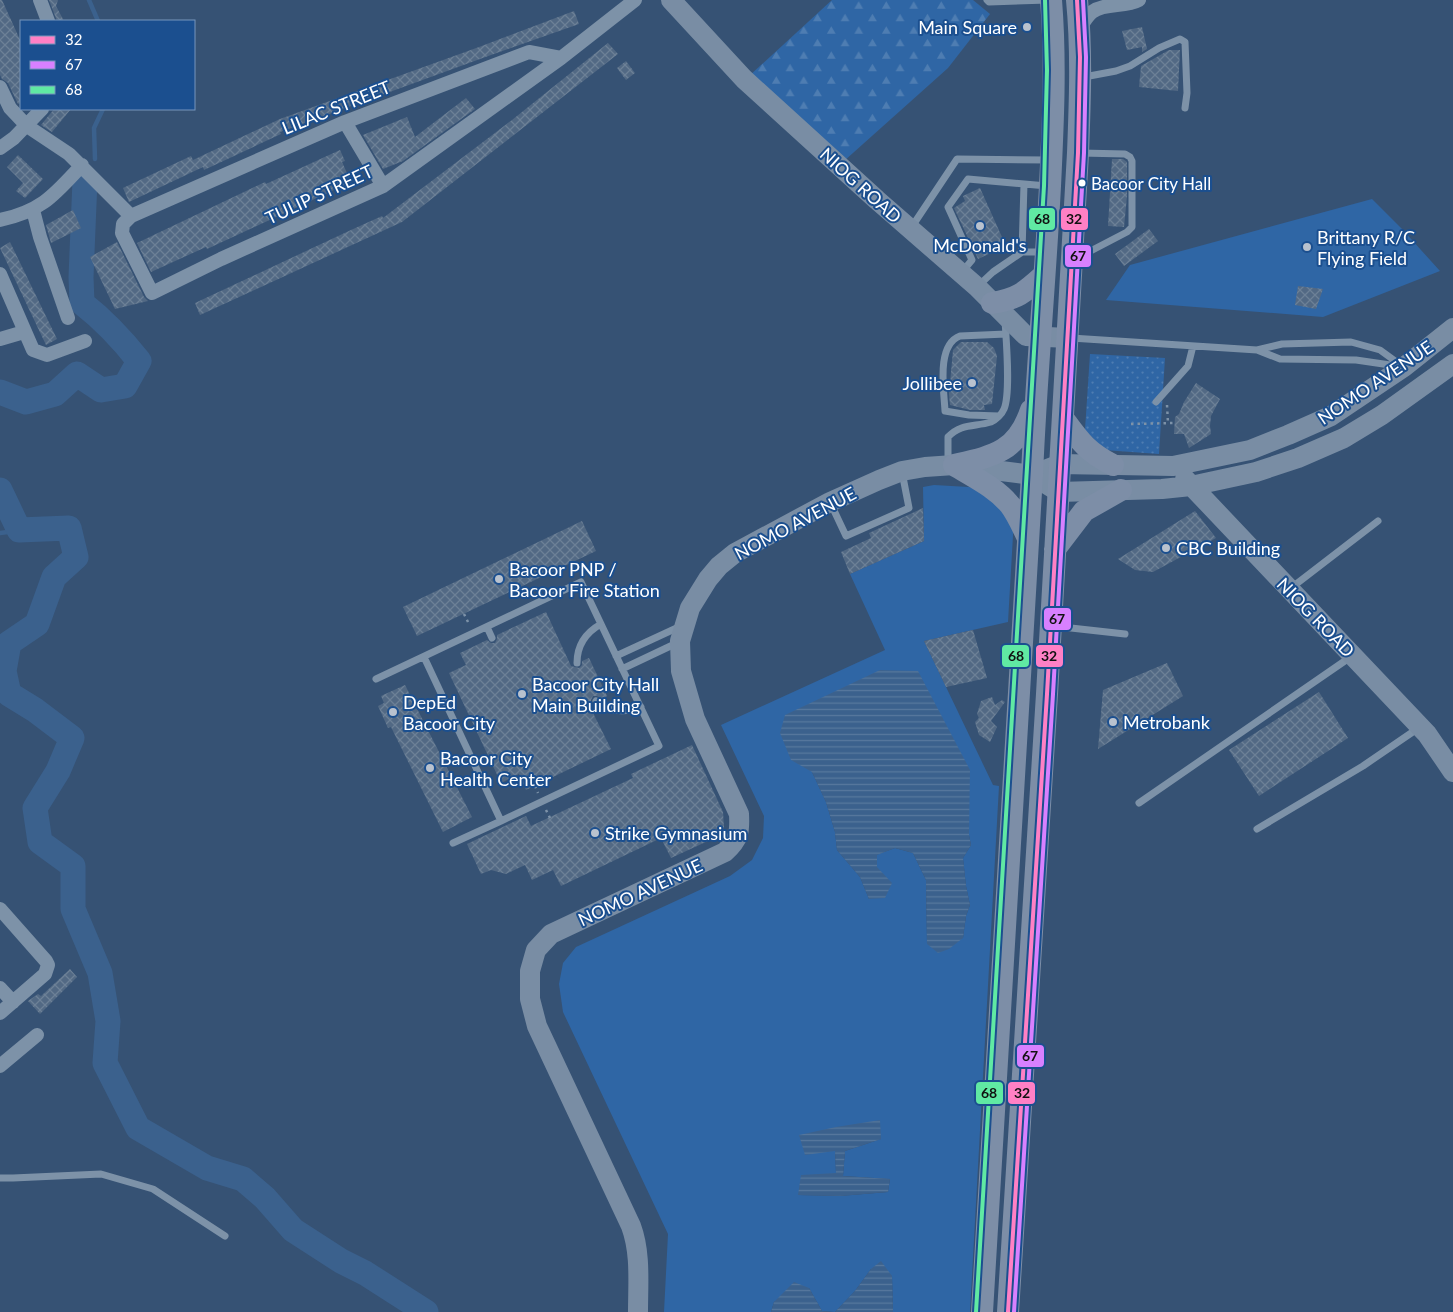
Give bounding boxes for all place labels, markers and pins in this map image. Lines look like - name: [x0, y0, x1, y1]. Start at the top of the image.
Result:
- place label: Main Square: [918, 16, 1017, 38]
- marker: Main Square: [1021, 21, 1033, 33]
- place label: Bacoor City Hall: [1091, 173, 1211, 194]
- marker: Bacoor City Hall: [1077, 178, 1087, 188]
- marker: McDonald's: [974, 220, 986, 232]
- place label: Brittany R/C Flying Field: [1317, 226, 1415, 269]
- place label: McDonald's: [933, 234, 1027, 256]
- marker: Brittany R/C Flying Field: [1301, 241, 1313, 253]
- place label: Jollibee: [903, 372, 962, 394]
- marker: Jollibee: [966, 377, 978, 389]
- place label: CBC Building: [1176, 537, 1280, 559]
- marker: CBC Building: [1160, 542, 1172, 554]
- place label: Bacoor PNP / Bacoor Fire Station: [509, 558, 660, 601]
- marker: Bacoor PNP / Bacoor Fire Station: [493, 573, 505, 585]
- place label: Bacoor City Hall Main Building: [532, 673, 659, 716]
- marker: Bacoor City Hall Main Building: [516, 688, 528, 700]
- place label: DepEd Bacoor City: [403, 691, 496, 734]
- marker: DepEd Bacoor City: [387, 706, 399, 718]
- place label: Metrobank: [1123, 711, 1211, 733]
- marker: Metrobank: [1107, 716, 1119, 728]
- place label: Bacoor City Health Center: [440, 747, 551, 790]
- marker: Bacoor City Health Center: [424, 762, 436, 774]
- place label: Strike Gymnasium: [605, 822, 747, 844]
- marker: Strike Gymnasium: [589, 827, 601, 839]

